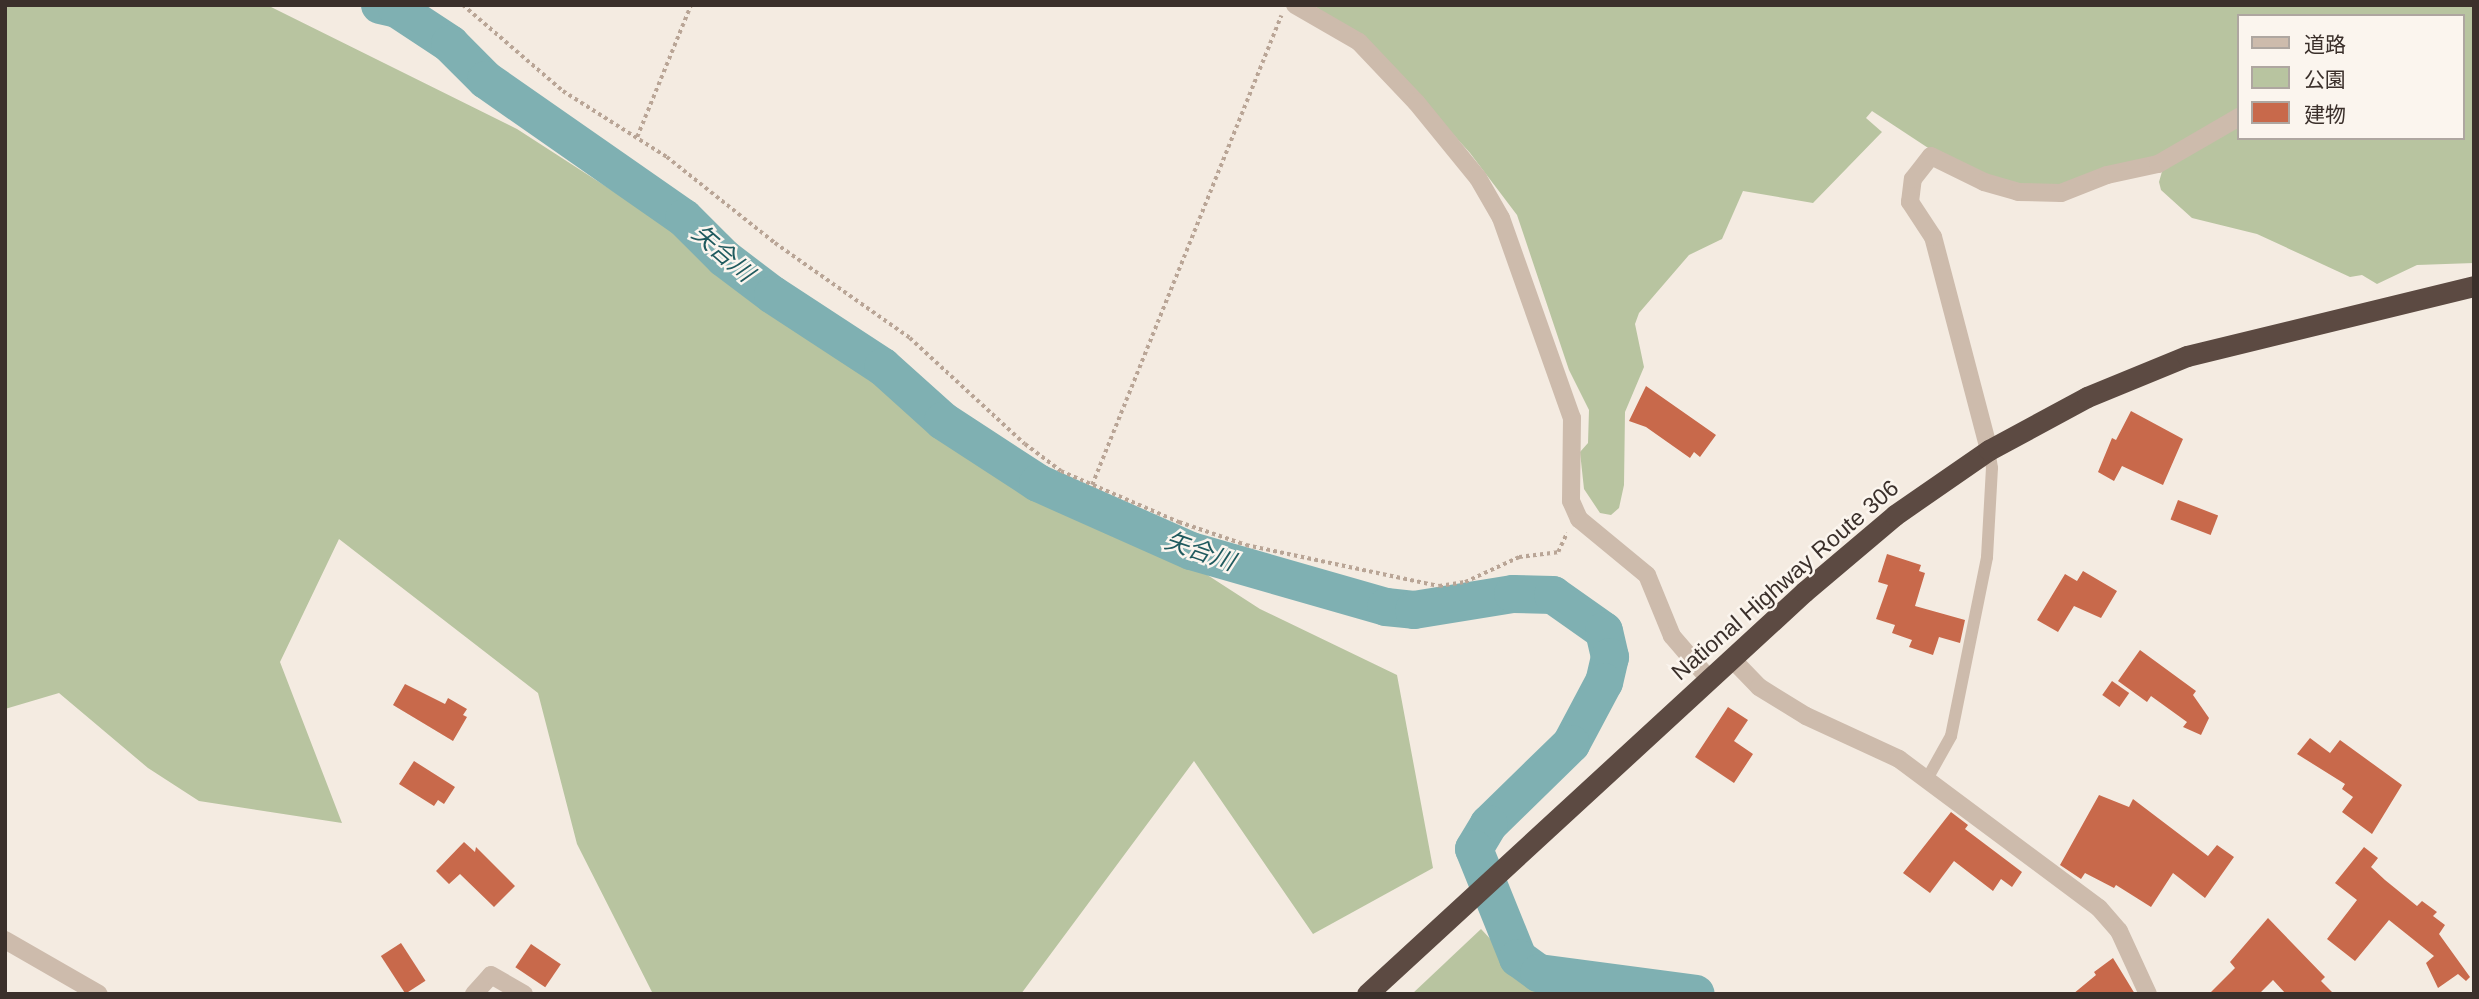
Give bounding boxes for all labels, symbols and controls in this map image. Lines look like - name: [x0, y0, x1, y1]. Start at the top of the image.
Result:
- legend: [2238, 14, 2465, 140]
- text: 道路: [2304, 33, 2346, 56]
- text: 公園: [2304, 68, 2346, 91]
- text: 建物: [2304, 103, 2346, 126]
- water label: 矢合川: [686, 219, 760, 287]
- street label: National Highway Route 306: [1666, 474, 1904, 686]
- water label: 矢合川: [1161, 526, 1239, 576]

